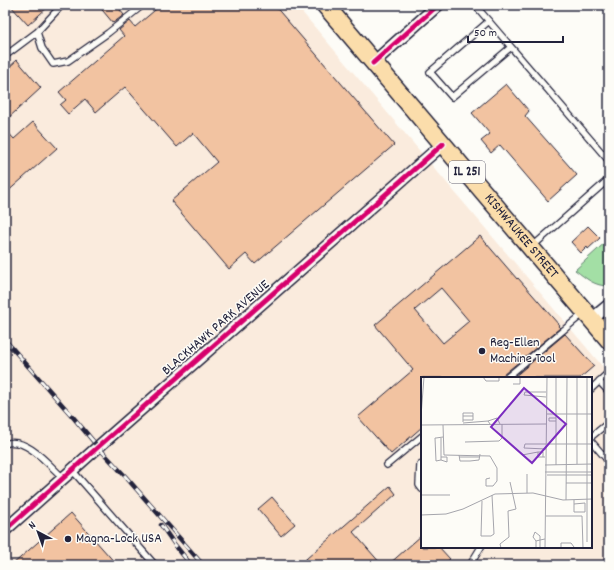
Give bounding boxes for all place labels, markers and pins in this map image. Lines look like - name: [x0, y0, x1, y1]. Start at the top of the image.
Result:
- place label: Reg-Ellen Machine Tool: [490, 333, 556, 369]
- marker: Reg-Ellen Machine Tool: [477, 346, 487, 356]
- place label: Magna-Lock USA: [76, 529, 162, 549]
- marker: Magna-Lock USA: [63, 534, 73, 544]

